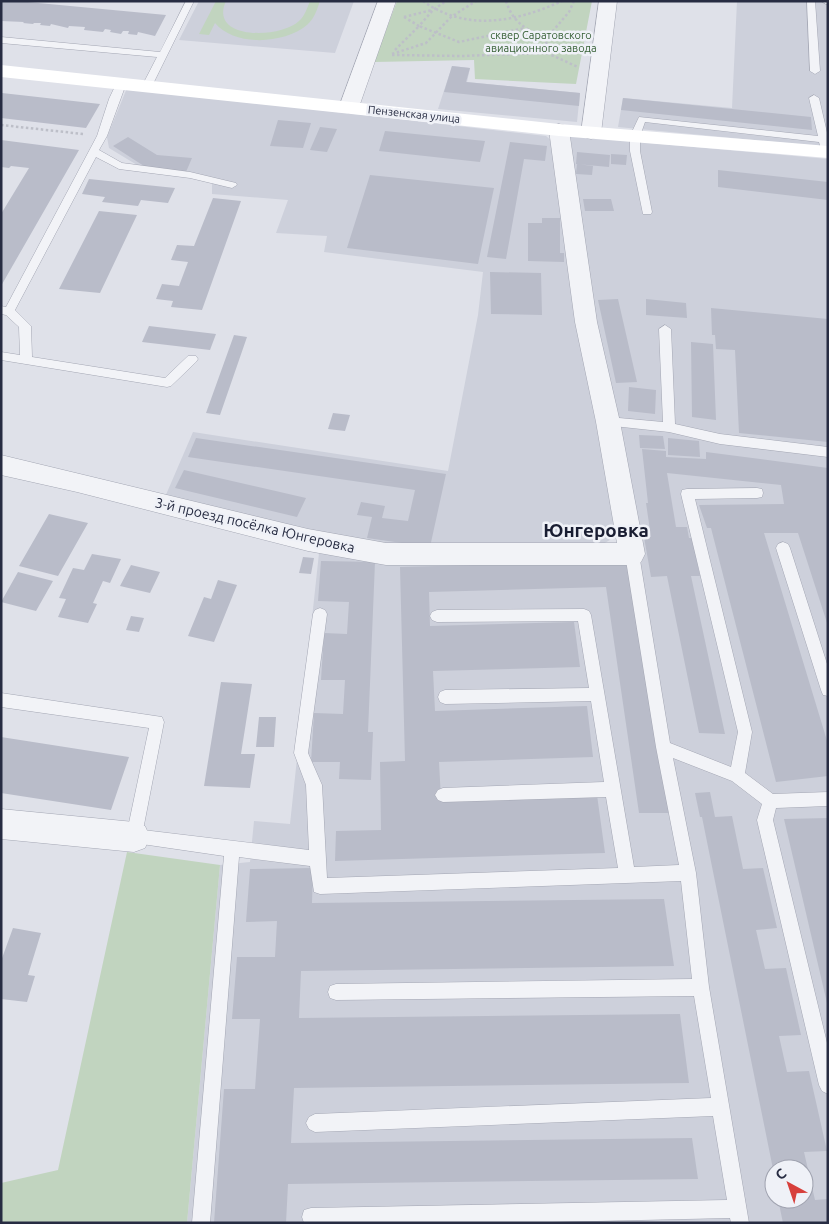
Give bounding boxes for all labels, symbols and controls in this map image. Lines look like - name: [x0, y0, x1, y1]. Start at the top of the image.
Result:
- park label: сквер Саратовского авиационного завода: [485, 29, 597, 54]
- street label: Пензенская улица: [367, 103, 461, 125]
- street label: 3-й проезд посёлка Юнгеровка: [154, 494, 356, 556]
- district label: Юнгеровка: [543, 519, 649, 541]
- north arrow: [764, 1159, 814, 1209]
- text: С: [772, 1165, 789, 1183]

